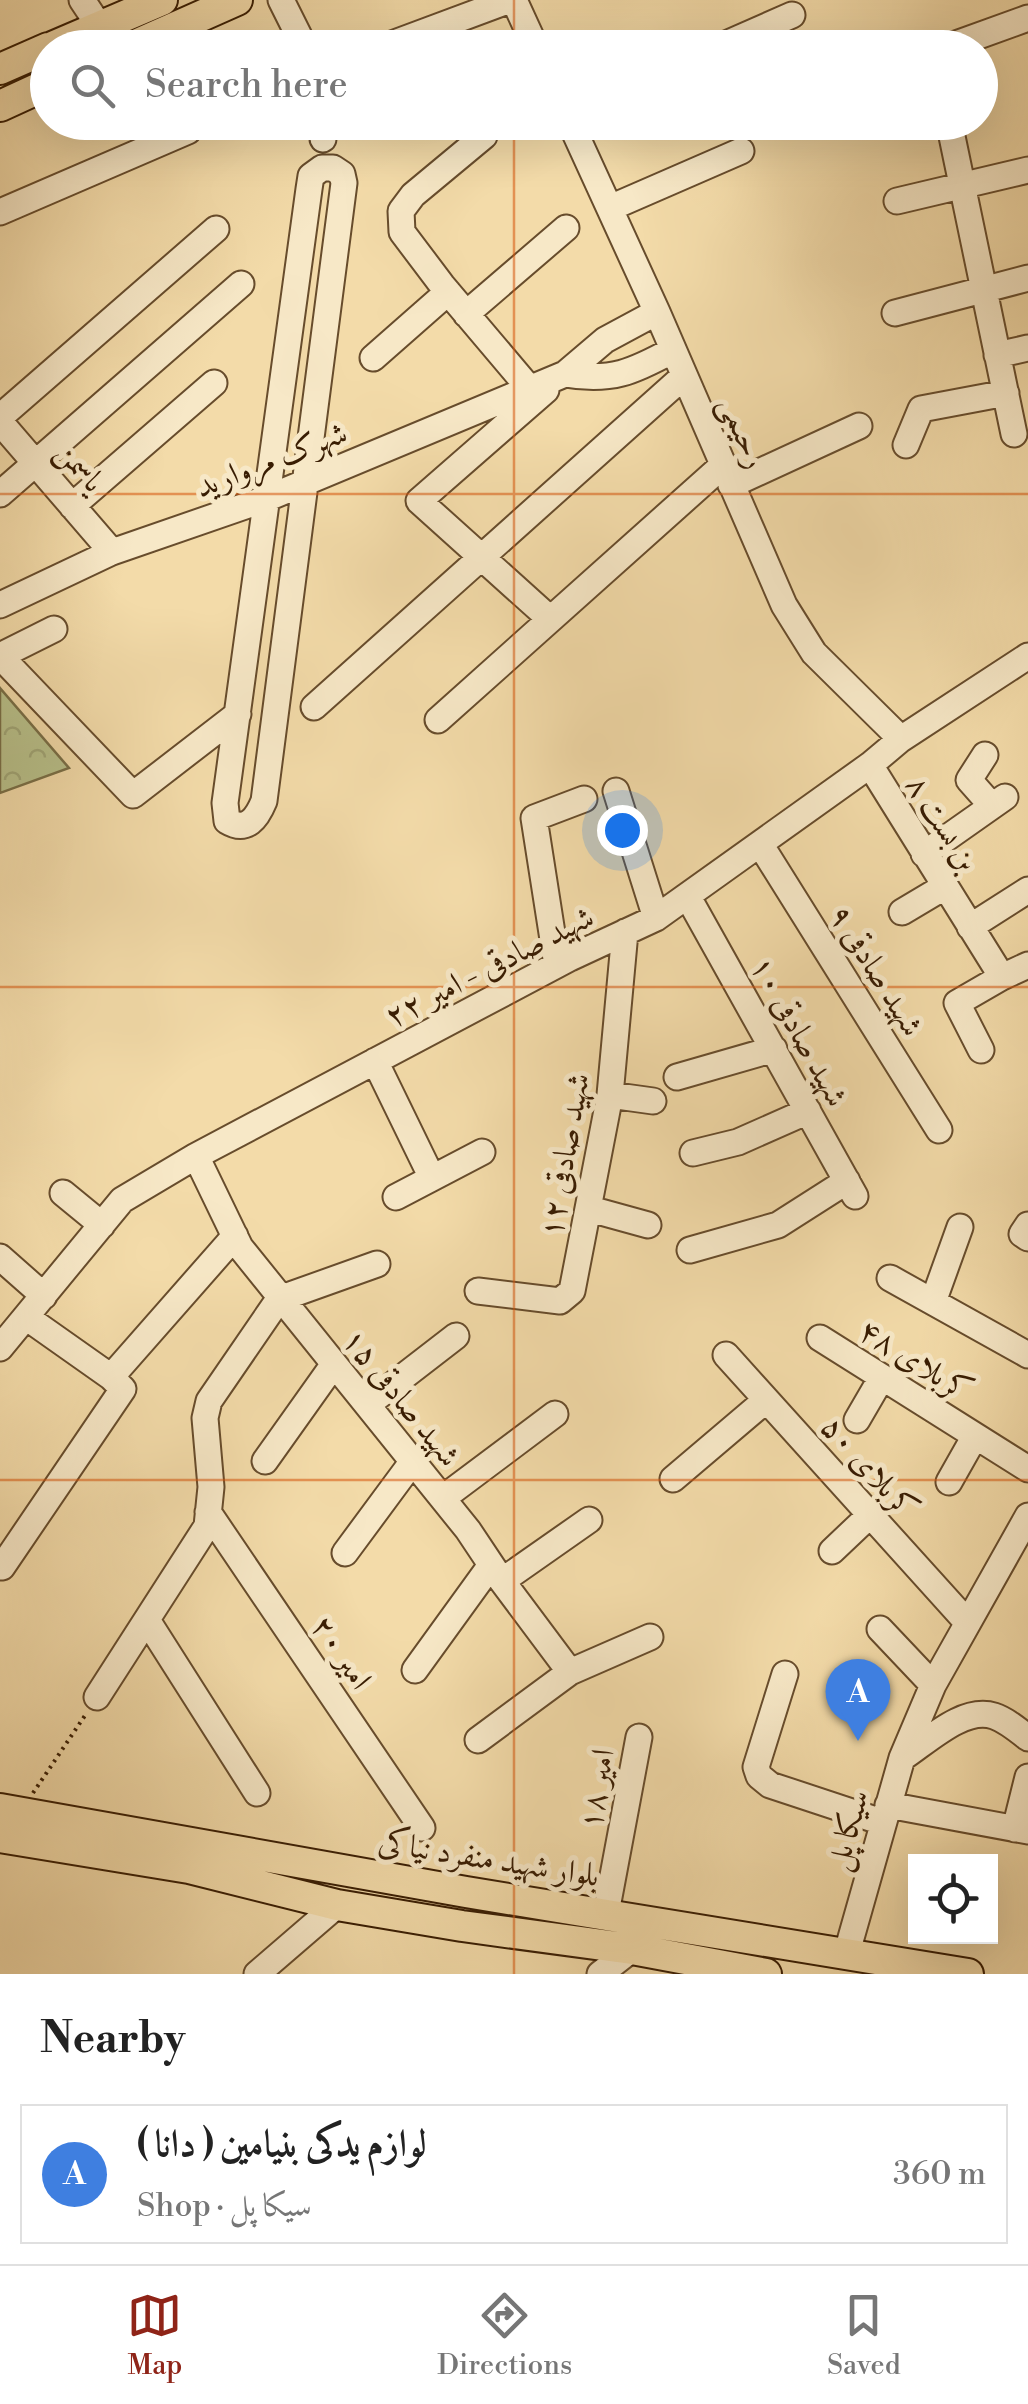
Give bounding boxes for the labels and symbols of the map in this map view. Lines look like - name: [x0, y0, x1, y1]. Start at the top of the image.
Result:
- street label: رحیمی: [709, 390, 776, 475]
- street label: شهرک مروارید: [190, 413, 353, 508]
- street label: یاسمن: [46, 433, 115, 503]
- street label: بن بست ۸: [897, 768, 987, 879]
- your location: [597, 805, 648, 856]
- street label: شهید صادقی - امیر ۲۲: [378, 897, 601, 1037]
- street label: شهید صادقی ۹: [820, 897, 932, 1044]
- street label: شهید صادقی ۱۰: [741, 949, 857, 1114]
- street label: شهید صادقی ۱۲: [531, 1070, 599, 1240]
- street label: کربلای ۴۸: [851, 1310, 980, 1411]
- street label: شهید صادقی ۱۵: [333, 1320, 469, 1475]
- street label: کربلای ۵۰: [812, 1407, 926, 1528]
- street label: امیر ۲۰: [302, 1608, 380, 1697]
- pin: A: [826, 1658, 890, 1741]
- street label: امیر ۱۸: [570, 1746, 624, 1833]
- street label: سیکا پل: [817, 1785, 880, 1876]
- street label: بلوار شهید منفرد نیاکی: [376, 1821, 602, 1896]

